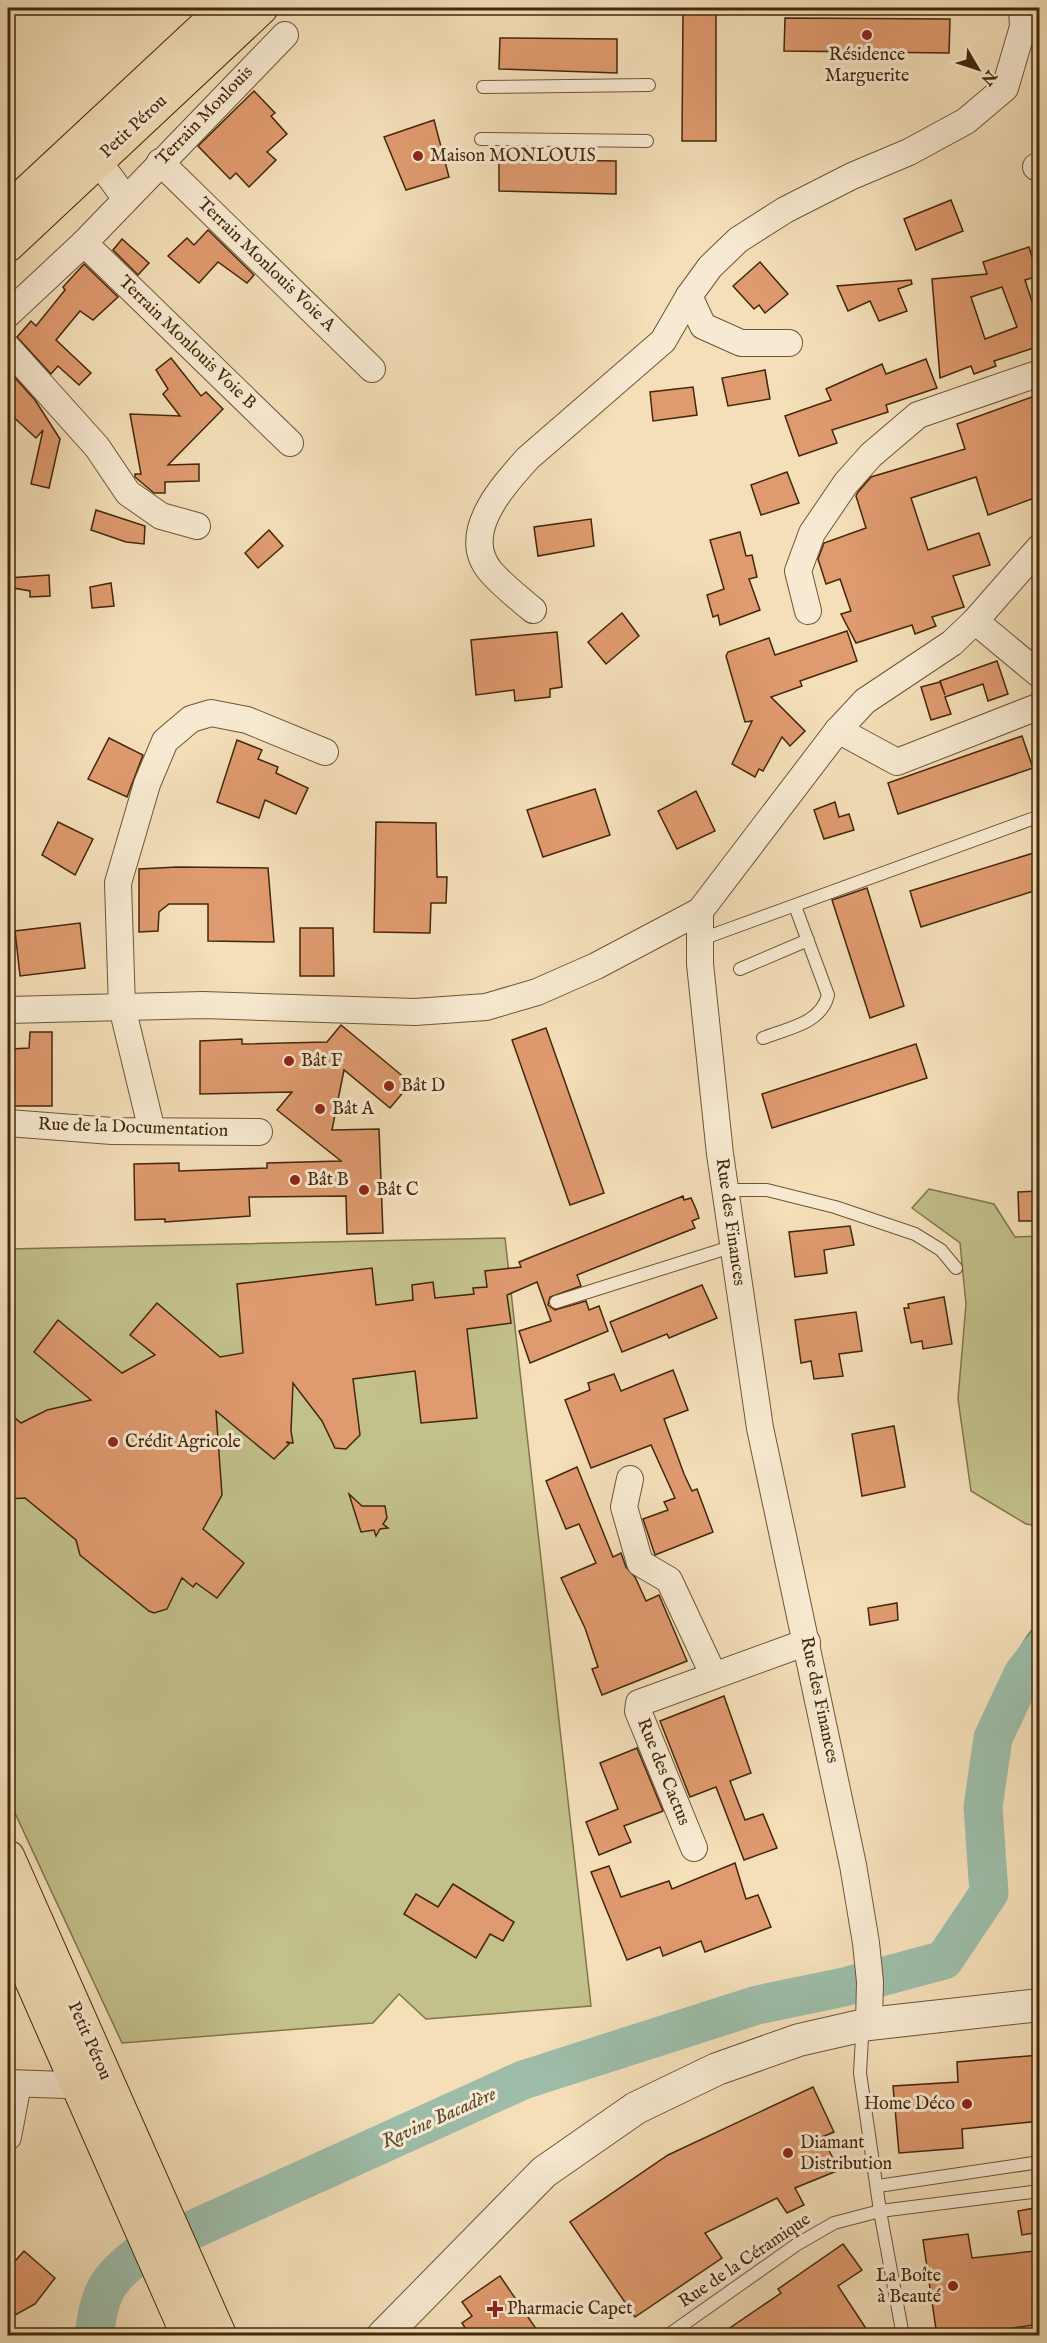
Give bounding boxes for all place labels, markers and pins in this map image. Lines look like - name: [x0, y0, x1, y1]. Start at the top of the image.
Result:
- marker: Résidence Marguerite: [860, 28, 874, 42]
- place label: Résidence Marguerite: [825, 44, 909, 88]
- place label: Maison MONLOUIS: [430, 145, 596, 168]
- marker: Maison MONLOUIS: [411, 149, 425, 163]
- place label: Bât F: [301, 1050, 343, 1073]
- marker: Bât F: [282, 1054, 296, 1068]
- place label: Bât D: [401, 1075, 445, 1098]
- marker: Bât D: [382, 1079, 396, 1093]
- place label: Bât A: [332, 1098, 375, 1121]
- marker: Bât A: [313, 1102, 327, 1116]
- place label: Bât B: [307, 1169, 349, 1192]
- marker: Bât B: [288, 1173, 302, 1187]
- place label: Bât C: [376, 1179, 419, 1202]
- marker: Bât C: [357, 1183, 371, 1197]
- place label: Crédit Agricole: [125, 1431, 241, 1454]
- marker: Crédit Agricole: [106, 1435, 120, 1449]
- place label: Home Déco: [864, 2093, 955, 2116]
- marker: Home Déco: [960, 2097, 974, 2111]
- place label: Diamant Distribution: [800, 2132, 893, 2176]
- marker: Diamant Distribution: [781, 2146, 795, 2160]
- place label: La Boîte à Beauté: [876, 2265, 941, 2309]
- marker: La Boîte à Beauté: [946, 2279, 960, 2293]
- place label: Pharmacie Capet: [507, 2298, 633, 2321]
- marker: Pharmacie Capet: [488, 2302, 502, 2316]

